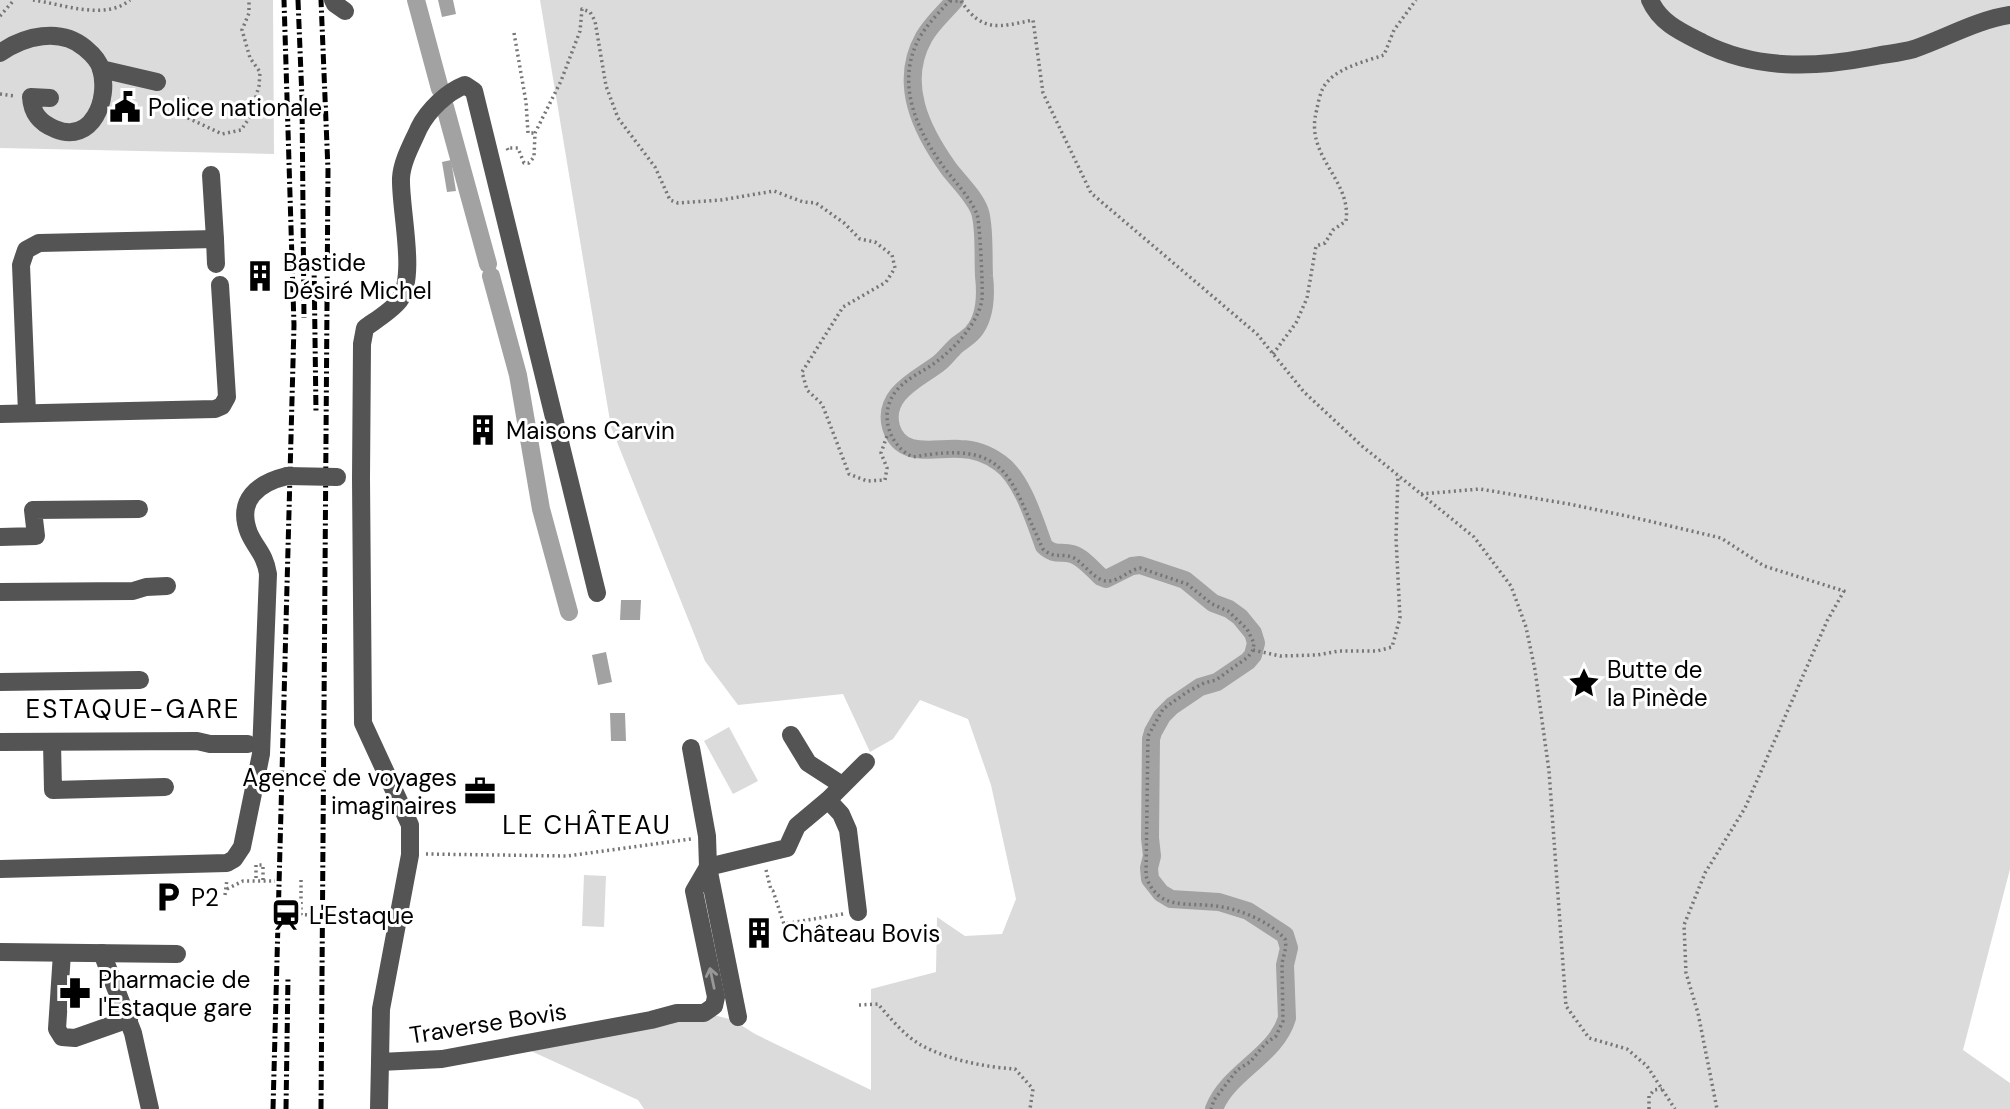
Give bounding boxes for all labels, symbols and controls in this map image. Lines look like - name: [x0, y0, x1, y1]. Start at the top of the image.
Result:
- public building icon: Police nationale: [108, 90, 142, 124]
- place label: Police nationale: [148, 92, 322, 123]
- place label: Bastide Désiré Michel: [283, 247, 432, 306]
- building icon: Bastide Désiré Michel: [243, 259, 277, 293]
- building icon: Maisons Carvin: [466, 413, 500, 447]
- place label: Maisons Carvin: [506, 415, 675, 446]
- place label: Butte de la Pinède: [1607, 654, 1708, 713]
- place icon: Butte de la Pinède: [1567, 666, 1601, 700]
- district label: ESTAQUE-GARE: [25, 692, 241, 726]
- place label: Agence de voyages imaginaires: [242, 762, 457, 821]
- office icon: Agence de voyages imaginaires: [463, 774, 497, 808]
- district label: LE CHÂTEAU: [502, 808, 672, 842]
- parking icon: P2: [151, 880, 185, 914]
- place label: P2: [191, 882, 219, 913]
- station icon: L'Estaque: [269, 898, 303, 932]
- place label: L'Estaque: [309, 900, 414, 931]
- building icon: Château Bovis: [742, 916, 776, 950]
- place label: Château Bovis: [782, 918, 940, 949]
- place label: Pharmacie de l'Estaque gare: [98, 964, 252, 1023]
- one-way arrow: [704, 967, 718, 990]
- pharmacy icon: Pharmacie de l'Estaque gare: [58, 976, 92, 1010]
- street label: Traverse Bovis: [407, 995, 569, 1051]

